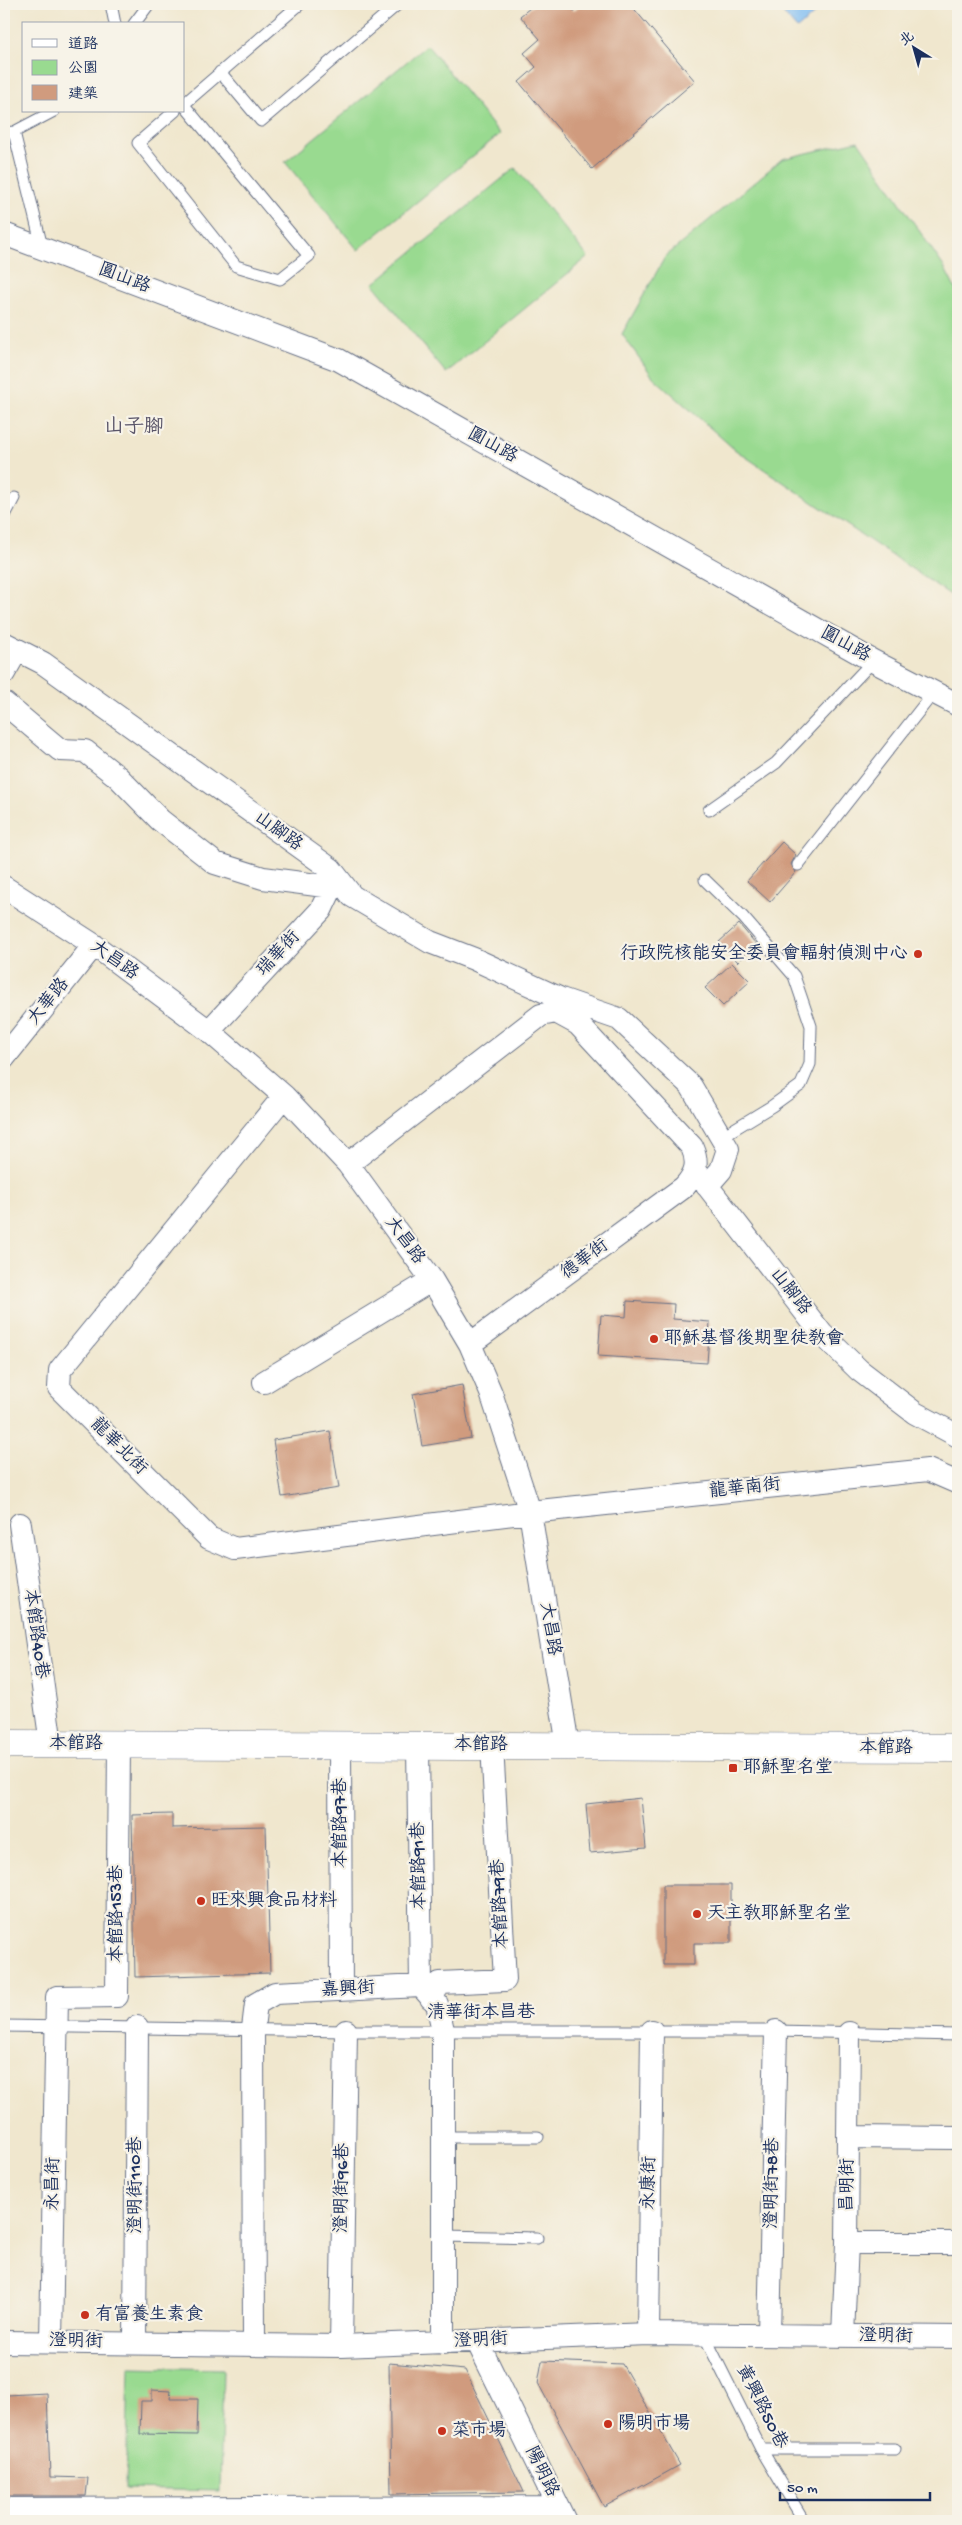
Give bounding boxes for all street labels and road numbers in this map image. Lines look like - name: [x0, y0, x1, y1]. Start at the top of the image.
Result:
- street label: 圓山路: [95, 259, 153, 298]
- street label: 圓山路: [463, 423, 521, 468]
- street label: 圓山路: [816, 622, 874, 667]
- street label: 山腳路: [250, 807, 307, 856]
- street label: 瑞華街: [252, 926, 305, 981]
- street label: 大昌路: [86, 936, 143, 985]
- street label: 大華路: [23, 974, 74, 1030]
- street label: 大昌路: [380, 1212, 429, 1269]
- street label: 德華街: [556, 1235, 613, 1284]
- street label: 山腳路: [765, 1264, 816, 1320]
- street label: 龍華北街: [85, 1413, 152, 1480]
- street label: 龍華南街: [708, 1474, 782, 1503]
- street label: 本館路40巷: [18, 1587, 53, 1680]
- street label: 大昌路: [534, 1601, 565, 1657]
- street label: 本館路: [49, 1733, 103, 1755]
- street label: 本館路: [454, 1734, 508, 1756]
- street label: 本館路: [859, 1737, 913, 1759]
- street label: 本館路97巷: [330, 1778, 352, 1868]
- street label: 本館路91巷: [408, 1822, 431, 1910]
- street label: 本館路79巷: [487, 1858, 514, 1950]
- street label: 本館路153巷: [106, 1865, 128, 1963]
- street label: 嘉興街: [320, 1977, 376, 2002]
- street label: 清華街本昌巷: [427, 2002, 535, 2024]
- street label: 澄明街110巷: [125, 2137, 147, 2233]
- street label: 澄明街78巷: [761, 2137, 784, 2229]
- street label: 澄明街96巷: [331, 2143, 354, 2233]
- street label: 永康街: [637, 2156, 661, 2210]
- street label: 永昌街: [42, 2157, 65, 2211]
- street label: 昌明街: [837, 2158, 859, 2212]
- street label: 澄明街: [859, 2325, 913, 2348]
- street label: 澄明街: [453, 2328, 509, 2353]
- street label: 澄明街: [49, 2330, 103, 2353]
- street label: 黃興路50巷: [731, 2361, 792, 2453]
- street label: 陽明路: [520, 2443, 563, 2501]

